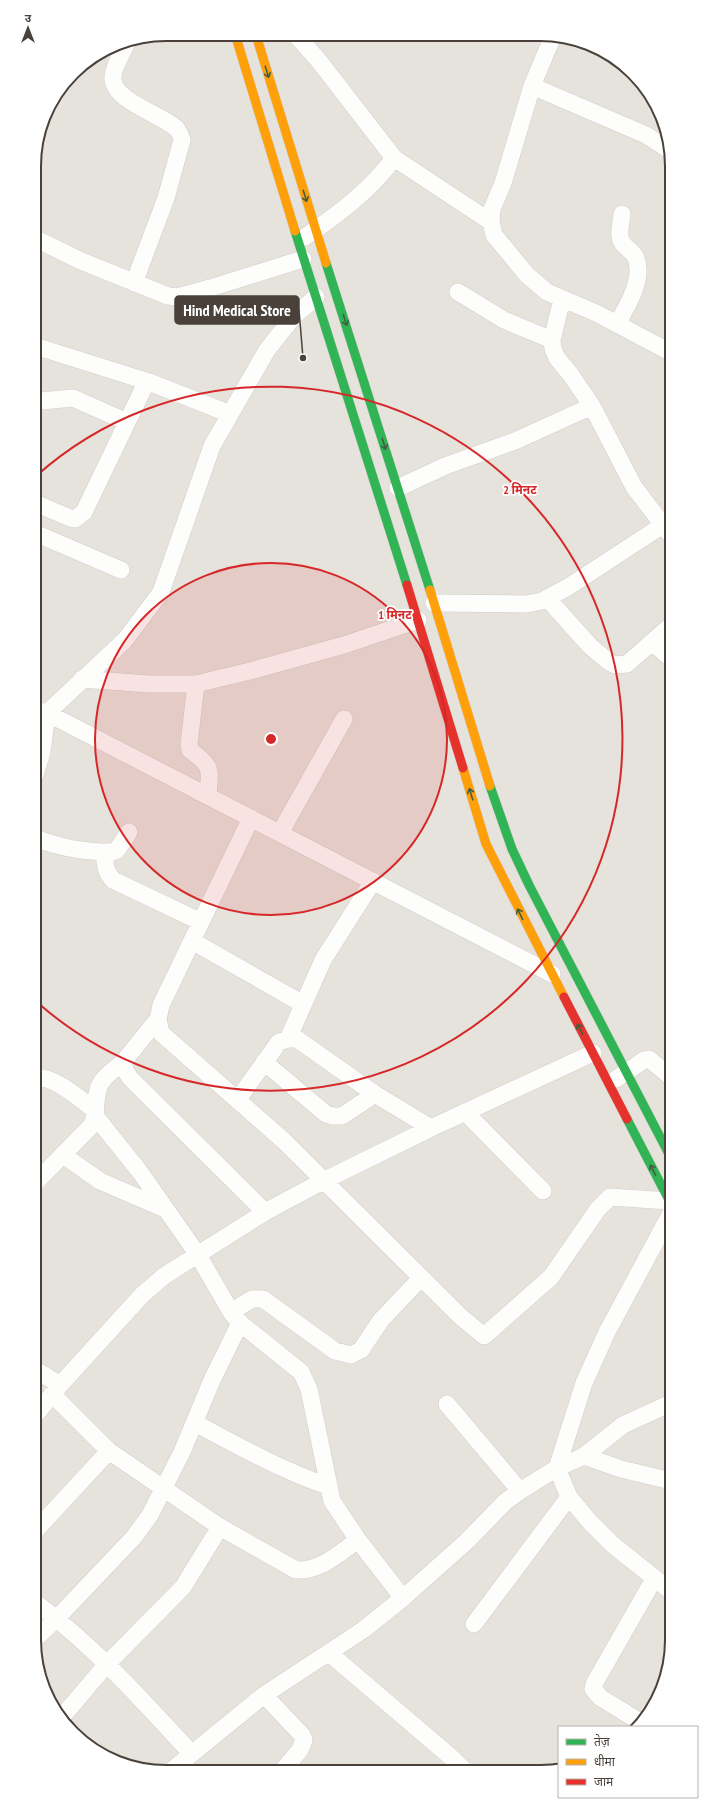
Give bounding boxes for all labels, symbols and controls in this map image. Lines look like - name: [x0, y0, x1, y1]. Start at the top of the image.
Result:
- north arrow: [8, 8, 48, 48]
- text: उ: [25, 11, 32, 25]
- one-way arrow: [264, 65, 271, 78]
- one-way arrow: [302, 190, 309, 203]
- callout: Hind Medical Store: [175, 296, 299, 324]
- text: Hind Medical Store: [183, 300, 291, 320]
- one-way arrow: [341, 314, 349, 326]
- one-way arrow: [381, 437, 388, 450]
- text: 2 मिनट: [503, 482, 537, 497]
- text: 1 मिनट: [378, 607, 412, 622]
- centre of rings: [264, 732, 278, 746]
- one-way arrow: [467, 788, 474, 801]
- one-way arrow: [516, 908, 523, 920]
- one-way arrow: [576, 1024, 583, 1036]
- one-way arrow: [649, 1164, 656, 1176]
- legend: [558, 1726, 698, 1798]
- text: तेज़: [594, 1734, 611, 1749]
- text: धीमा: [594, 1754, 616, 1769]
- text: जाम: [594, 1774, 614, 1789]

